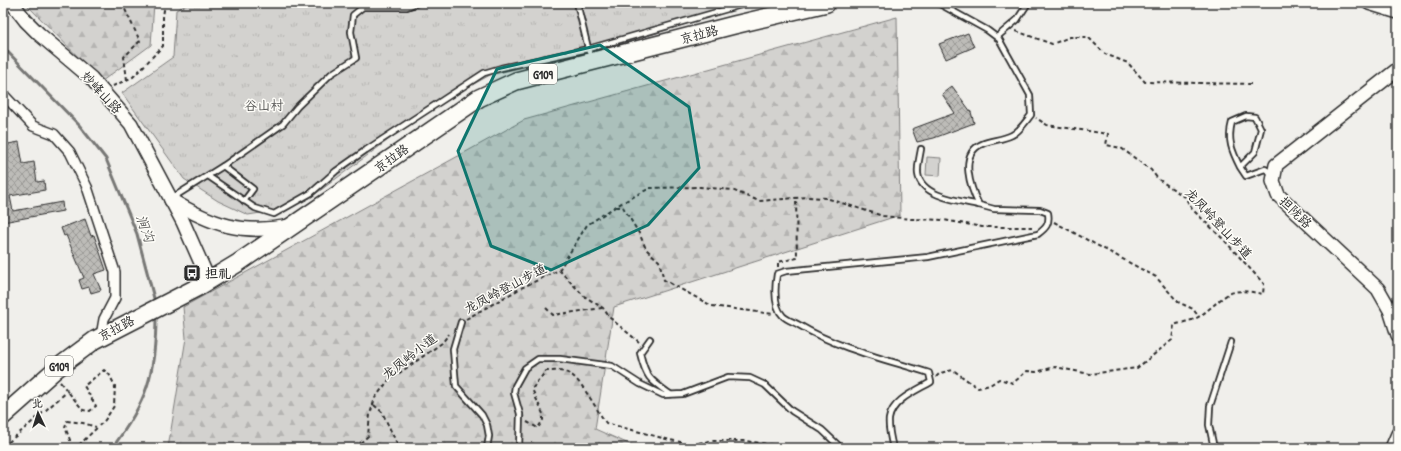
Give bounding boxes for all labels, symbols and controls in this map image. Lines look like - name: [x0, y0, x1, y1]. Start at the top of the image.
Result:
- street label: 京拉路: [678, 20, 720, 48]
- road number: G109: [529, 64, 557, 84]
- street label: 妙峰山路: [78, 67, 126, 117]
- park label: 谷山村: [244, 96, 284, 114]
- street label: 京拉路: [370, 139, 412, 177]
- street label: 龙凤岭登山步道: [1181, 184, 1257, 262]
- street label: 担陇路: [1276, 192, 1316, 232]
- water label: 涧沟: [132, 212, 160, 246]
- street label: 龙凤岭登山步道: [461, 259, 549, 317]
- bus stop icon: 担礼: [182, 263, 202, 283]
- place label: 担礼: [205, 264, 231, 282]
- street label: 京拉路: [95, 311, 137, 345]
- street label: 龙凤岭小道: [378, 329, 440, 383]
- road number: G109: [45, 356, 73, 376]
- north arrow: [18, 393, 58, 433]
- text: 北: [31, 396, 43, 410]

